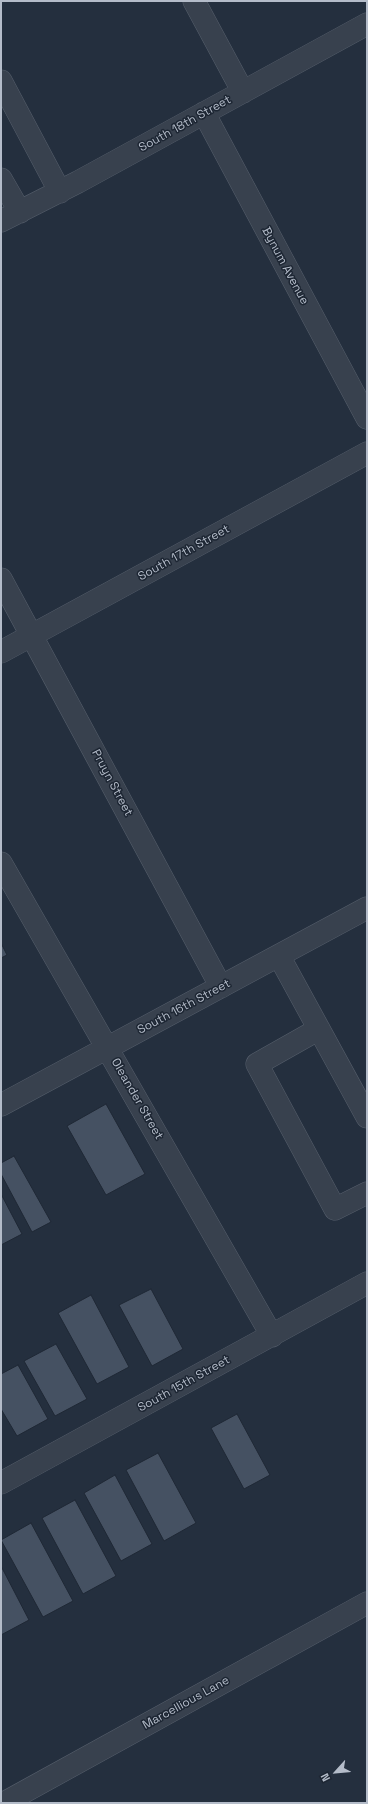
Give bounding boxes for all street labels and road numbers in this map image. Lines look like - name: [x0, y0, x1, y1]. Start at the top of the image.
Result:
- street label: South 18th Street: [136, 93, 234, 155]
- street label: Bynum Avenue: [259, 225, 311, 307]
- street label: South 17th Street: [136, 522, 232, 584]
- street label: Pruyn Street: [88, 747, 136, 819]
- street label: South 16th Street: [135, 976, 233, 1038]
- street label: Oleander Street: [108, 1056, 166, 1142]
- street label: South 15th Street: [136, 1353, 232, 1415]
- street label: Marcellious Lane: [140, 1673, 232, 1733]

